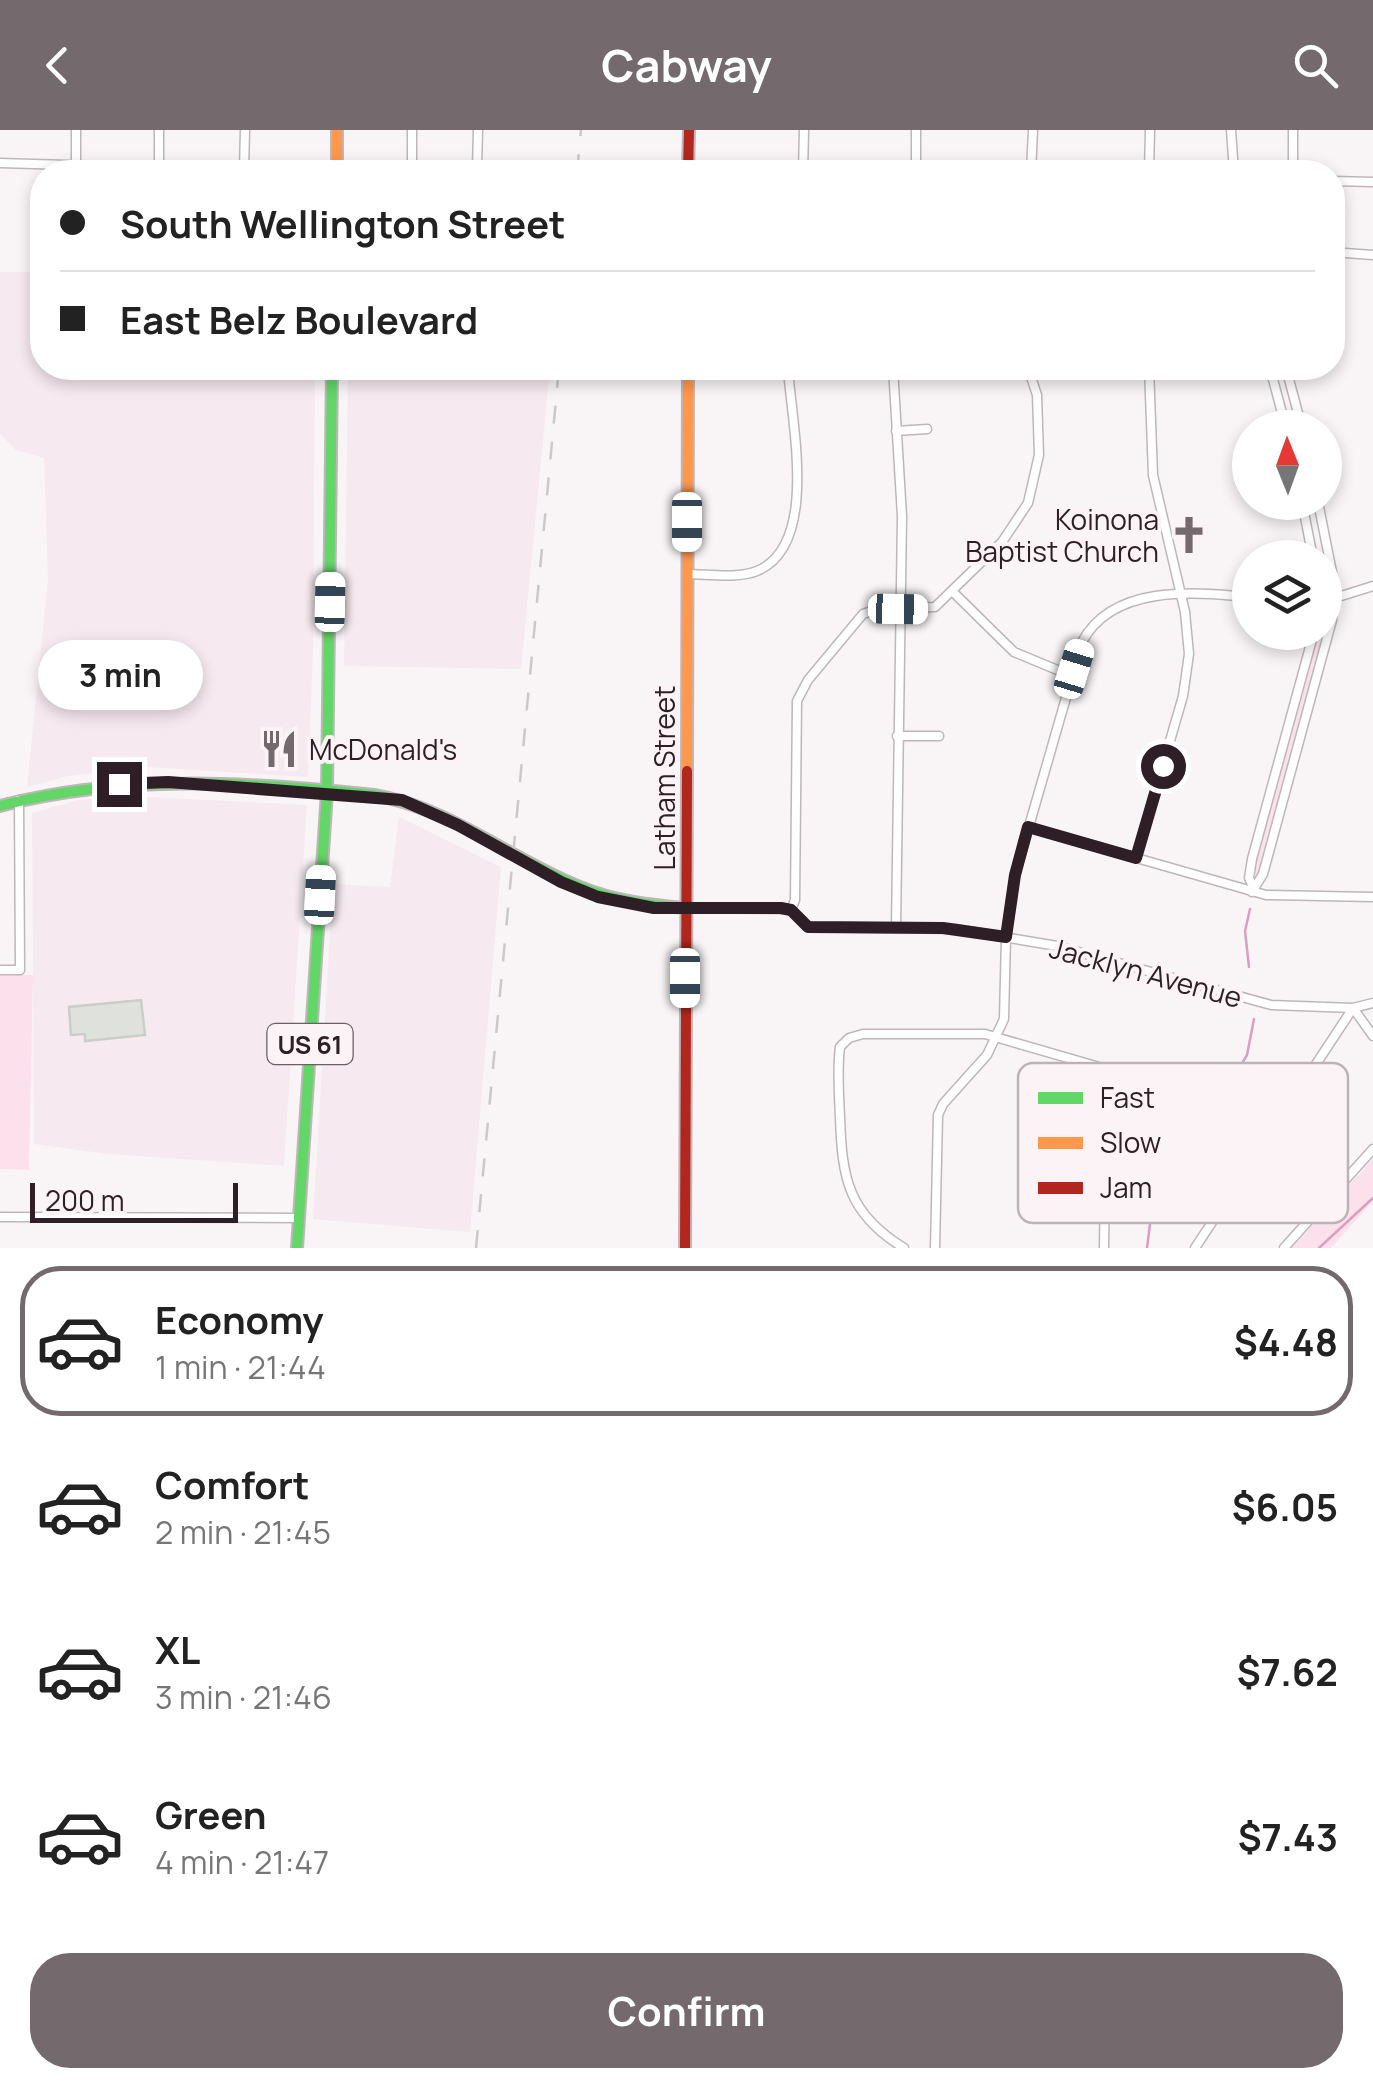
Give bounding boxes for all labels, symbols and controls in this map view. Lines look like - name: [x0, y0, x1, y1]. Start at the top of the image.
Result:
- text: Cabway: [601, 34, 772, 96]
- icon: back: [30, 38, 85, 93]
- icon: search: [1288, 38, 1343, 93]
- text: South Wellington Street: [120, 197, 566, 249]
- text: East Belz Boulevard: [120, 293, 478, 345]
- north arrow: [1232, 410, 1342, 520]
- map controls: [1232, 410, 1342, 650]
- car: [672, 492, 702, 552]
- place label: Koinona Baptist Church: [965, 500, 1159, 570]
- church icon: Koinona Baptist Church: [1168, 514, 1210, 556]
- button: layers: [1232, 540, 1342, 650]
- car: [314, 572, 346, 632]
- car: [868, 593, 928, 625]
- car: [1051, 636, 1097, 702]
- callout: 3 min: [36, 639, 202, 709]
- text: 3 min: [79, 653, 162, 697]
- street label: Latham Street: [645, 686, 683, 870]
- restaurant icon: McDonald's: [258, 728, 300, 770]
- place label: McDonald's: [309, 730, 457, 768]
- route start: [1141, 744, 1186, 789]
- route end: [97, 762, 142, 807]
- car: [303, 864, 337, 926]
- street label: Jacklyn Avenue: [1046, 928, 1246, 1016]
- car: [670, 948, 700, 1008]
- road number: US 61: [268, 1024, 352, 1064]
- legend: [1018, 1063, 1348, 1223]
- text: Fast: [1100, 1078, 1155, 1116]
- text: Slow: [1100, 1123, 1161, 1161]
- text: Jam: [1100, 1168, 1152, 1206]
- scale bar: [30, 1178, 238, 1222]
- text: 200 m: [45, 1181, 124, 1219]
- text: Economy: [155, 1293, 324, 1345]
- icon: car: [35, 1296, 125, 1386]
- text: $4.48: [1234, 1315, 1338, 1367]
- text: 1 min · 21:44: [155, 1345, 326, 1389]
- text: Comfort: [155, 1458, 309, 1510]
- icon: car: [35, 1461, 125, 1551]
- text: $6.05: [1232, 1480, 1338, 1532]
- text: 2 min · 21:45: [155, 1510, 331, 1554]
- text: XL: [155, 1623, 200, 1675]
- icon: car: [35, 1626, 125, 1716]
- text: $7.62: [1237, 1645, 1338, 1697]
- text: 3 min · 21:46: [155, 1675, 332, 1719]
- text: Green: [155, 1788, 267, 1840]
- icon: car: [35, 1791, 125, 1881]
- text: $7.43: [1238, 1810, 1338, 1862]
- text: 4 min · 21:47: [155, 1840, 329, 1884]
- button: Confirm: [30, 1953, 1343, 2068]

